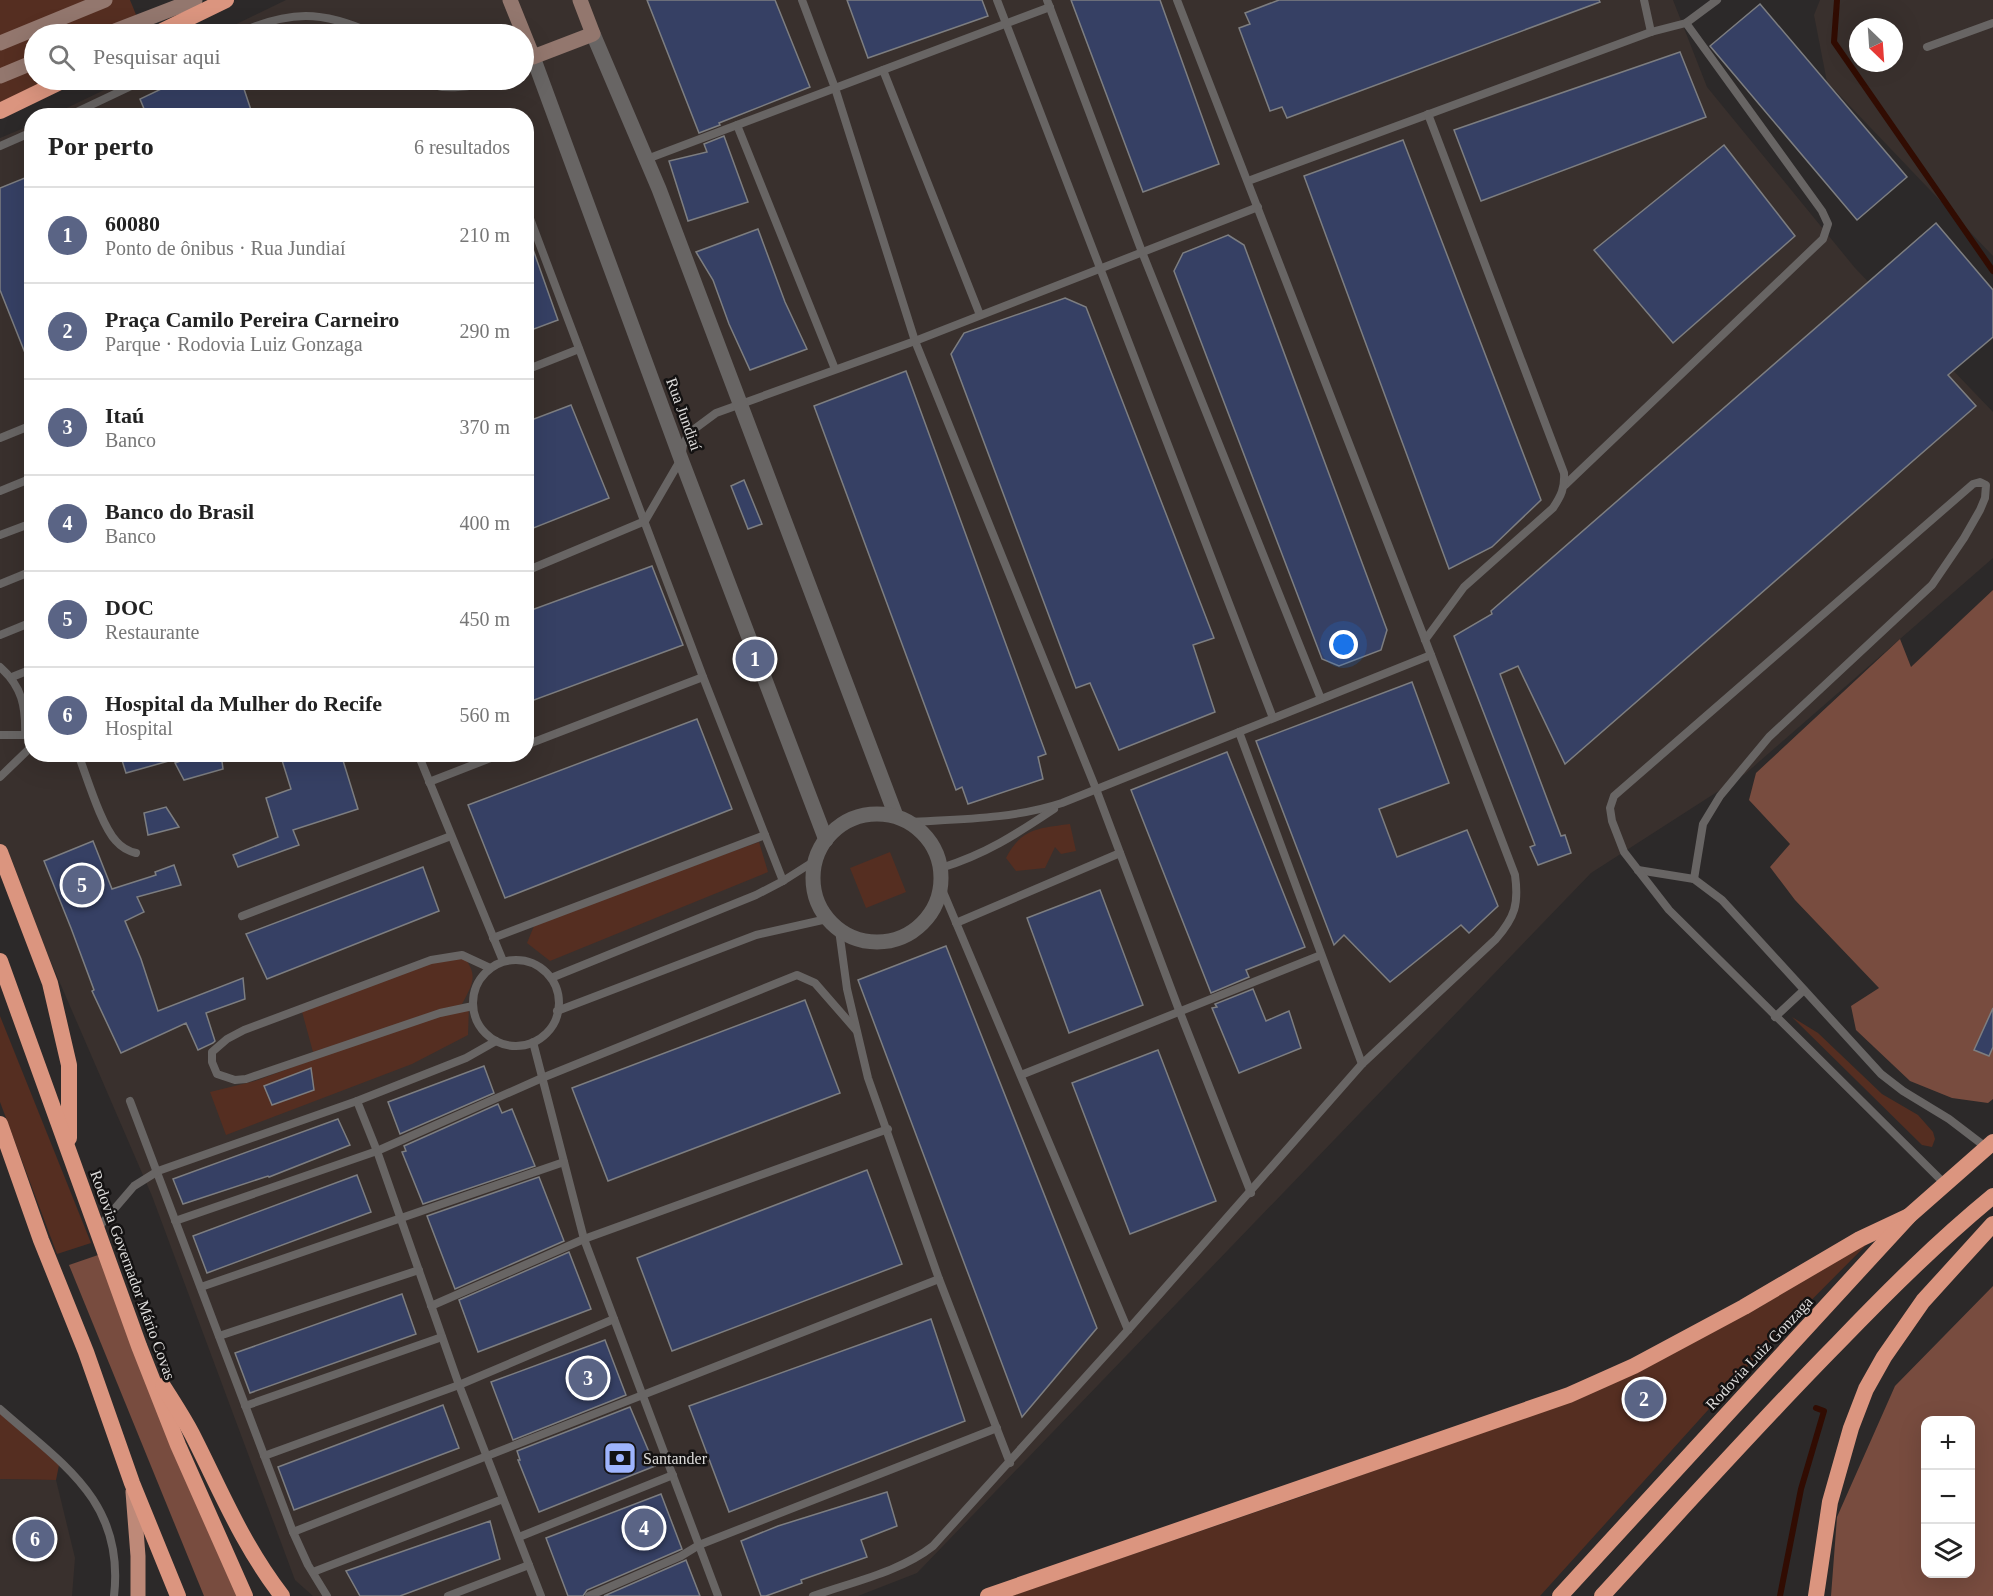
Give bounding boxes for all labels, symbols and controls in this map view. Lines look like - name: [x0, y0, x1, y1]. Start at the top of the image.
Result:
- north arrow: [1849, 18, 1903, 72]
- search box: [24, 24, 534, 90]
- icon: search: [45, 41, 78, 74]
- text: Pesquisar aqui: [93, 44, 221, 69]
- text: Por perto: [48, 132, 154, 161]
- text: 6 resultados: [414, 136, 510, 158]
- text: 60080: [105, 211, 160, 236]
- text: 1: [63, 224, 73, 246]
- text: 210 m: [459, 224, 510, 246]
- text: Ponto de ônibus · Rua Jundiaí: [105, 237, 346, 259]
- text: Praça Camilo Pereira Carneiro: [105, 307, 399, 332]
- text: 2: [63, 320, 73, 342]
- text: 290 m: [459, 320, 510, 342]
- text: Parque · Rodovia Luiz Gonzaga: [105, 333, 363, 355]
- street label: Rua Jundiaí: [663, 375, 705, 453]
- text: Itaú: [105, 403, 144, 428]
- text: 3: [63, 416, 73, 438]
- text: 370 m: [459, 416, 510, 438]
- text: Banco: [105, 429, 156, 451]
- text: Banco do Brasil: [105, 499, 254, 524]
- text: 4: [63, 512, 73, 534]
- text: 400 m: [459, 512, 510, 534]
- text: Banco: [105, 525, 156, 547]
- text: DOC: [105, 595, 154, 620]
- text: 5: [63, 608, 73, 630]
- text: 450 m: [459, 608, 510, 630]
- text: Restaurante: [105, 621, 199, 643]
- your location: [1329, 630, 1358, 659]
- pin: 1: [736, 636, 774, 682]
- text: Hospital da Mulher do Recife: [105, 691, 382, 716]
- text: 6: [63, 704, 73, 726]
- text: 560 m: [459, 704, 510, 726]
- text: Hospital: [105, 717, 173, 739]
- pin: 5: [62, 862, 101, 908]
- street label: Rodovia Governador Mário Covas: [87, 1168, 179, 1382]
- street label: Rodovia Luiz Gonzaga: [1702, 1293, 1817, 1414]
- pin: 3: [568, 1356, 608, 1400]
- pin: 2: [1624, 1376, 1664, 1422]
- map controls: [1921, 1416, 1975, 1578]
- button: +: [1921, 1416, 1975, 1470]
- bank icon: Santander: [602, 1440, 638, 1476]
- place label: Santander: [643, 1450, 708, 1467]
- button: −: [1921, 1470, 1975, 1524]
- pin: 4: [624, 1506, 664, 1550]
- pin: 6: [15, 1516, 54, 1562]
- button: layers: [1921, 1524, 1975, 1578]

